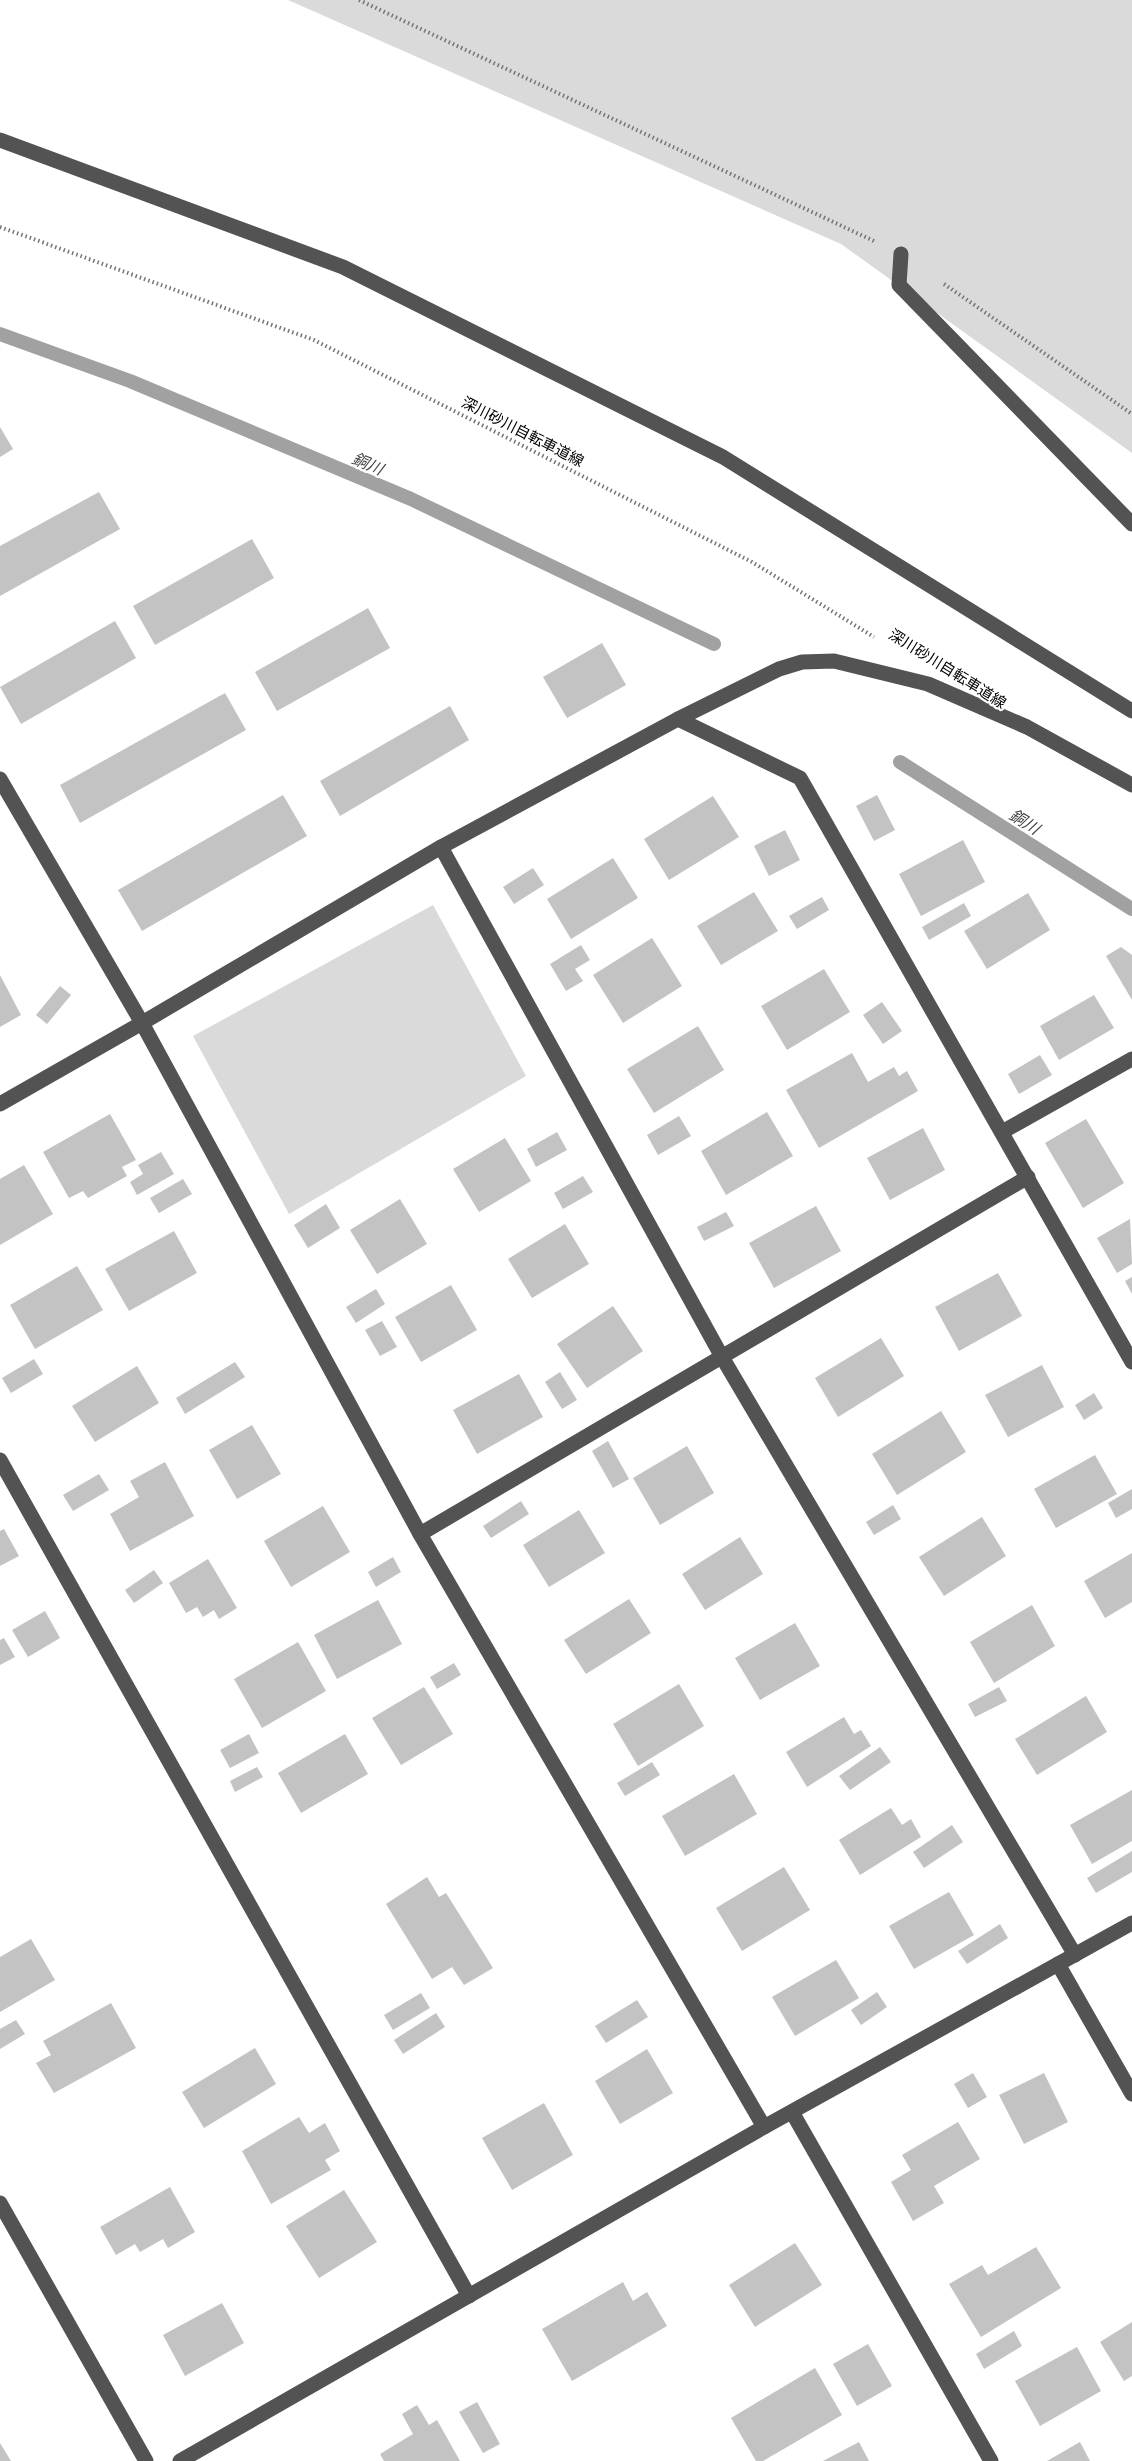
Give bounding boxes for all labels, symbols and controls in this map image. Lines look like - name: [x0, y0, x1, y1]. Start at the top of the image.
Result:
- street label: 深川砂川自転車道線: [459, 392, 587, 470]
- water label: 銅川: [350, 448, 388, 479]
- street label: 深川砂川自転車道線: [886, 625, 1010, 711]
- water label: 銅川: [1006, 804, 1045, 839]

